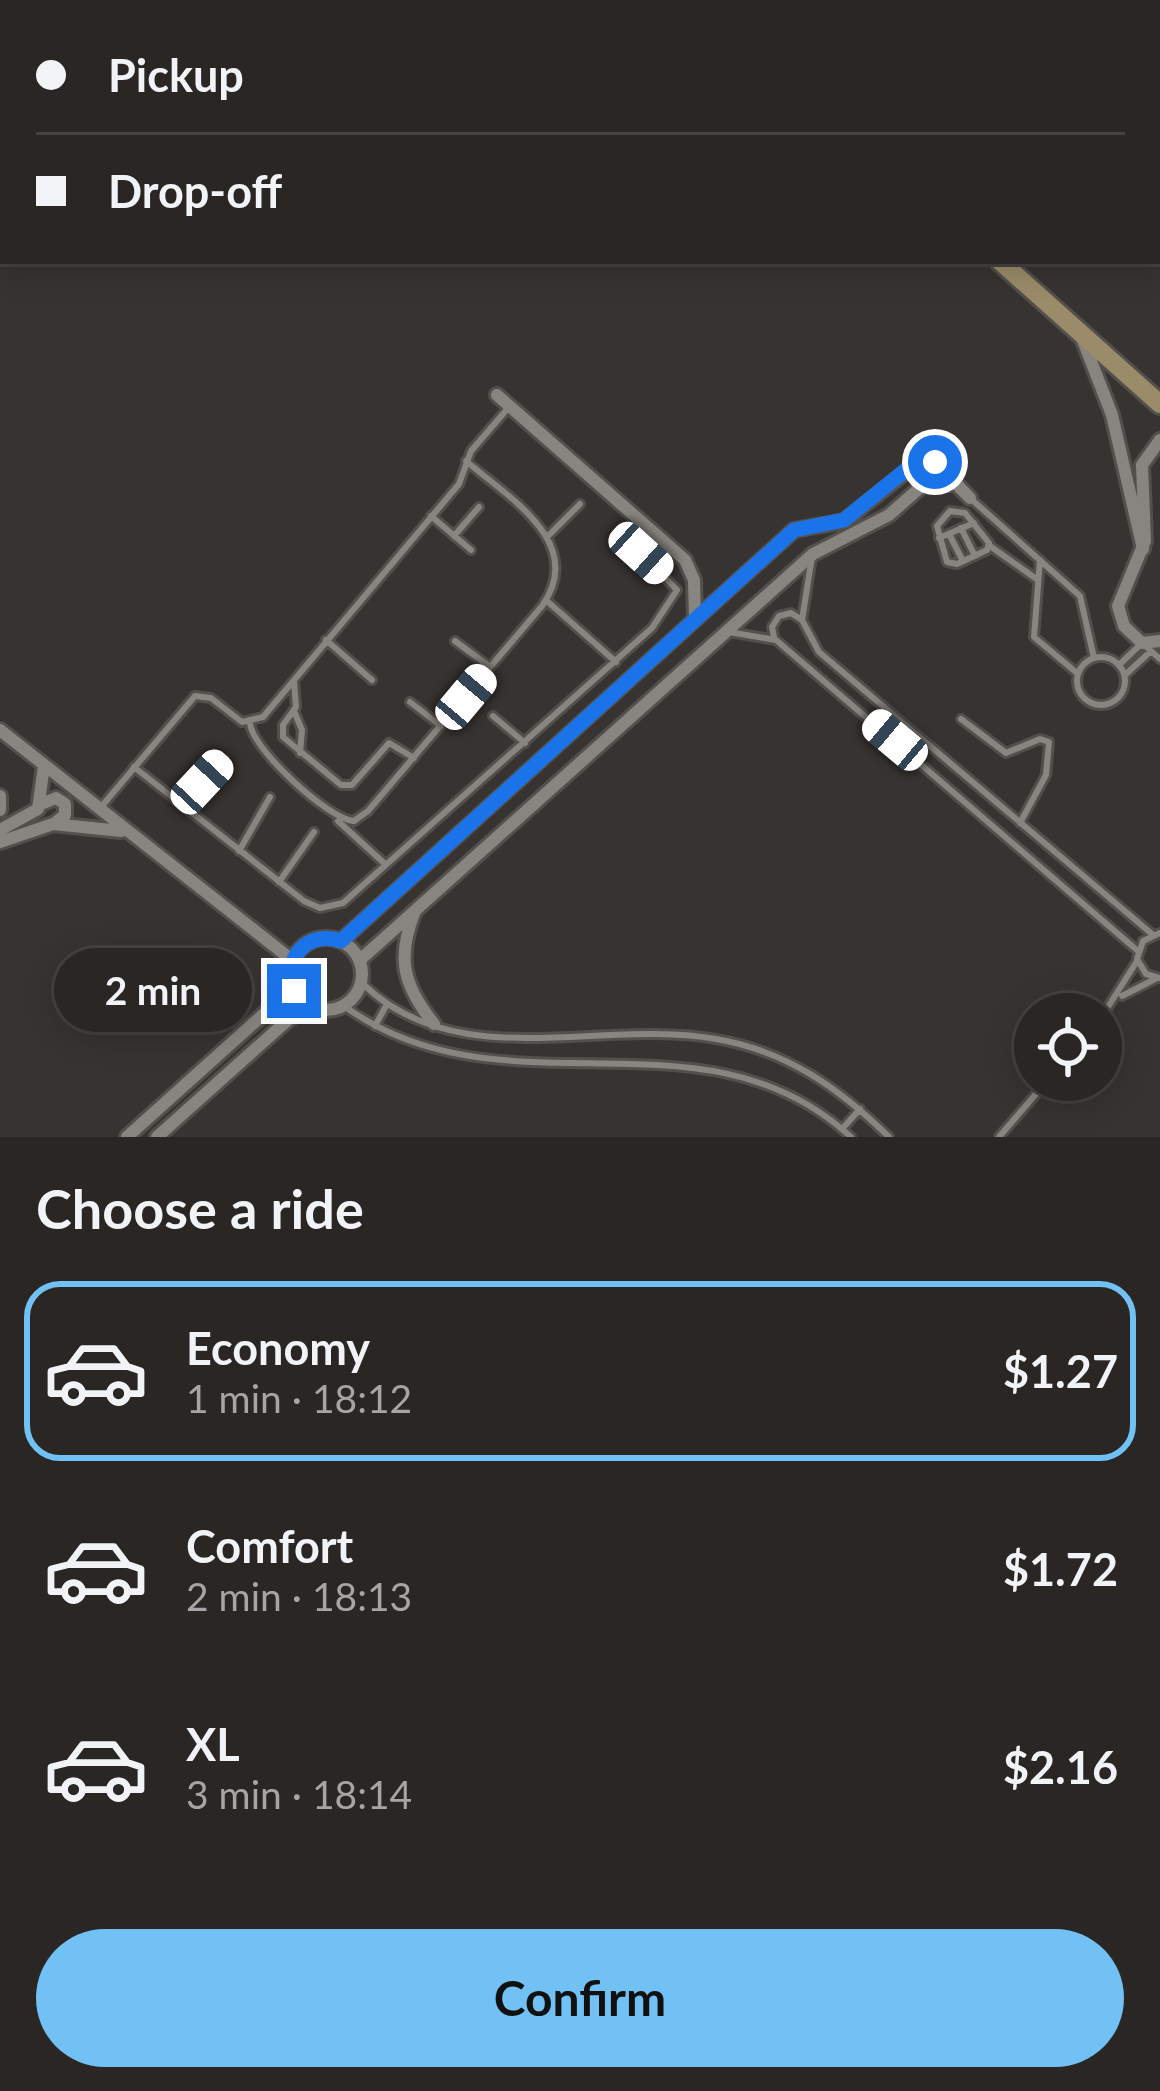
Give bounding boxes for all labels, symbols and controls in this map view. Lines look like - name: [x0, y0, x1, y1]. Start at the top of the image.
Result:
- text: Pickup: [108, 48, 244, 102]
- text: Drop-off: [108, 164, 282, 218]
- route start: [908, 435, 962, 489]
- car: [602, 516, 680, 590]
- car: [429, 658, 503, 736]
- car: [856, 703, 934, 777]
- car: [164, 743, 240, 821]
- callout: 2 min: [54, 949, 252, 1033]
- route end: [267, 964, 321, 1018]
- text: 2 min: [105, 967, 201, 1013]
- map controls: [1014, 993, 1122, 1101]
- button: locate: [1014, 993, 1122, 1101]
- text: Choose a ride: [36, 1176, 364, 1241]
- icon: car: [42, 1317, 150, 1425]
- text: Economy: [186, 1321, 370, 1375]
- text: $1.27: [1003, 1344, 1118, 1398]
- text: 1 min · 18:12: [186, 1375, 412, 1421]
- icon: car: [42, 1515, 150, 1623]
- text: Comfort: [186, 1519, 353, 1573]
- text: $1.72: [1003, 1542, 1118, 1596]
- text: 2 min · 18:13: [186, 1573, 412, 1619]
- icon: car: [42, 1713, 150, 1821]
- text: XL: [186, 1717, 240, 1771]
- text: $2.16: [1003, 1740, 1118, 1794]
- text: 3 min · 18:14: [186, 1771, 412, 1817]
- button: Confirm: [36, 1929, 1124, 2067]

